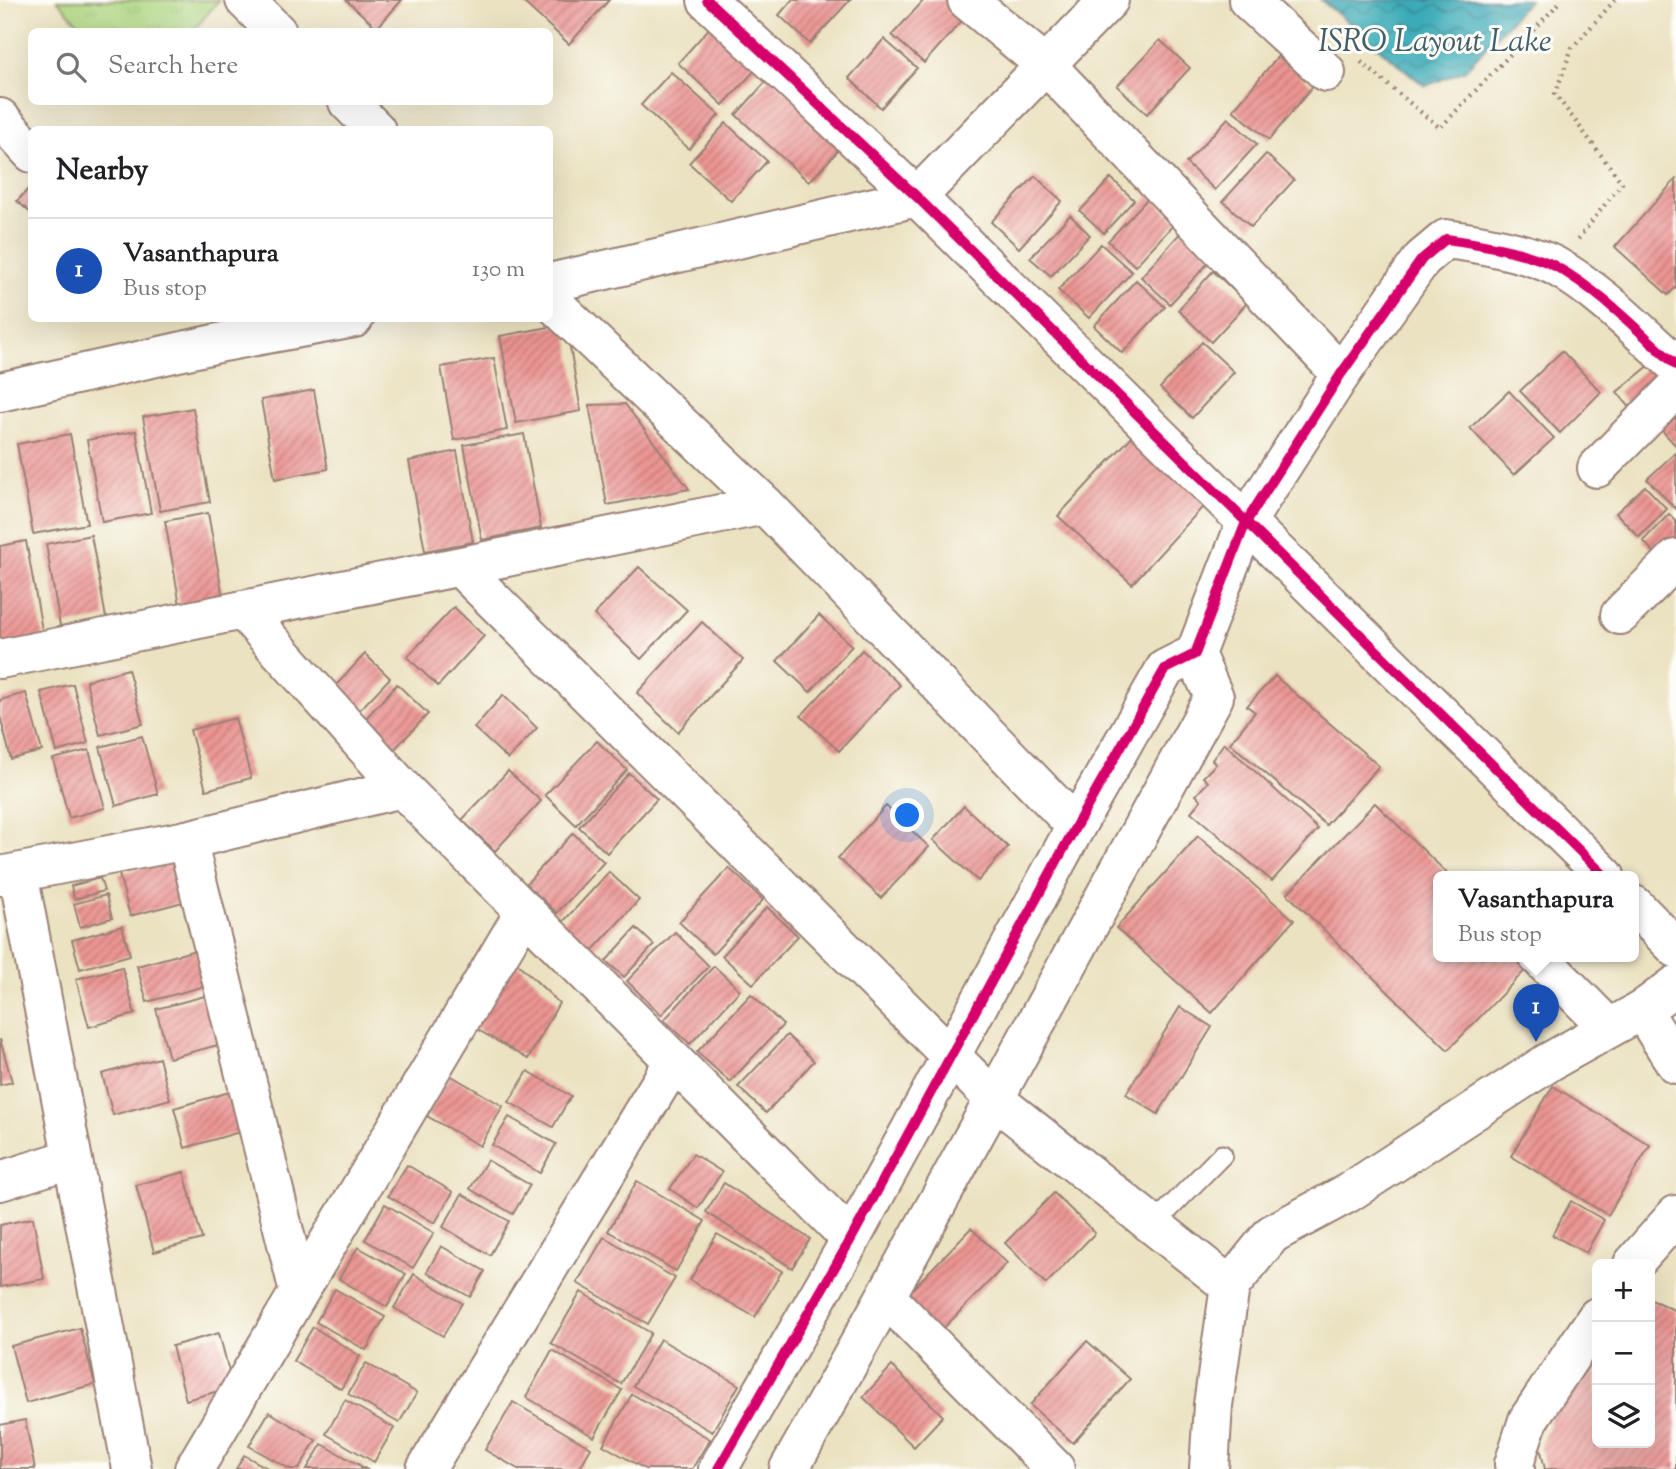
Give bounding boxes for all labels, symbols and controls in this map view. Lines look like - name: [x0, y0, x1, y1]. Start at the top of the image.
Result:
- water label: ISRO Layout Lake: [1318, 20, 1552, 66]
- search box: [28, 28, 553, 105]
- icon: search: [52, 48, 90, 86]
- text: Search here: [108, 48, 238, 85]
- text: Nearby: [56, 150, 148, 193]
- text: Vasanthapura: [123, 236, 279, 273]
- text: 1: [75, 254, 83, 287]
- text: 130 m: [472, 254, 525, 287]
- text: Bus stop: [123, 273, 207, 306]
- your location: [890, 798, 924, 832]
- popup: [1433, 871, 1639, 962]
- text: Vasanthapura: [1458, 882, 1614, 919]
- text: Bus stop: [1458, 919, 1542, 952]
- pin: 1: [1513, 984, 1559, 1042]
- map controls: [1592, 1259, 1655, 1448]
- button: +: [1592, 1259, 1655, 1322]
- button: −: [1592, 1322, 1655, 1385]
- button: layers: [1592, 1385, 1655, 1448]

